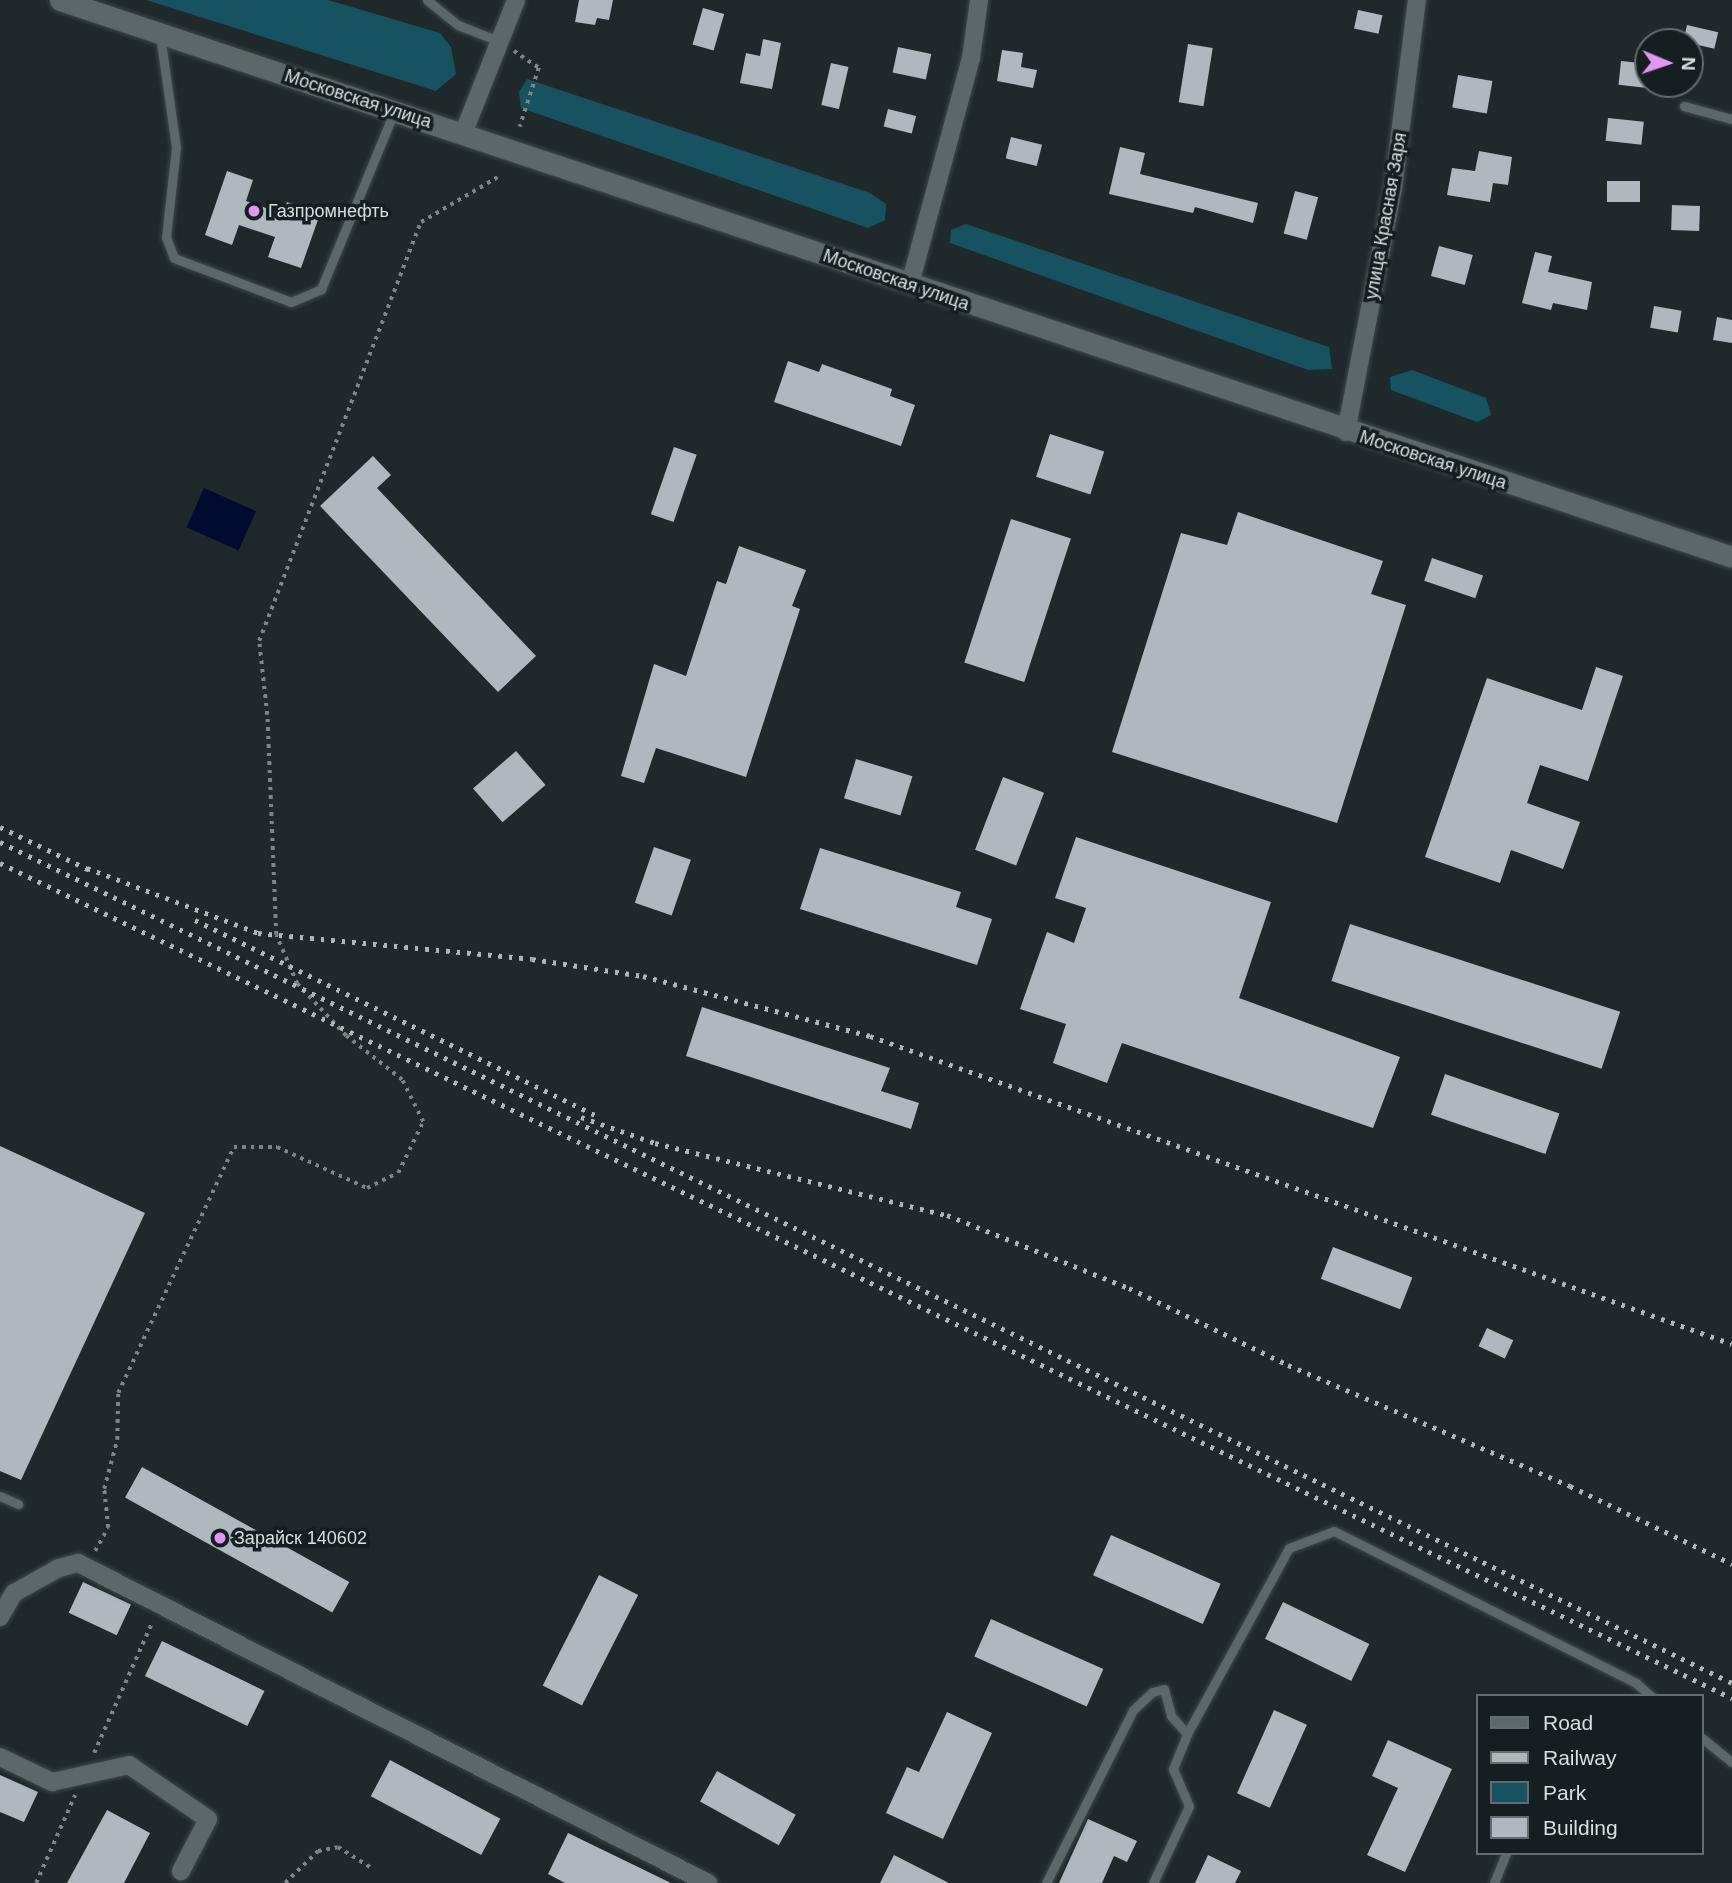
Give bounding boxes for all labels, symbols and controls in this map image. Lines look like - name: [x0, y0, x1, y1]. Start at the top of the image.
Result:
- north arrow: [1634, 28, 1704, 98]
- text: N: [1678, 56, 1699, 71]
- street label: Московская улица: [282, 65, 434, 133]
- street label: улица Красная Заря: [1361, 131, 1411, 301]
- place label: Газпромнефть: [268, 200, 389, 222]
- marker: Газпромнефть: [246, 203, 262, 219]
- street label: Московская улица: [820, 245, 972, 315]
- street label: Московская улица: [1357, 426, 1509, 494]
- place label: Зарайск 140602: [234, 1527, 367, 1549]
- marker: Зарайск 140602: [212, 1530, 228, 1546]
- legend: [1476, 1694, 1704, 1855]
- text: Road: [1543, 1711, 1593, 1734]
- text: Railway: [1543, 1746, 1617, 1769]
- text: Park: [1543, 1781, 1586, 1804]
- text: Building: [1543, 1816, 1618, 1839]

